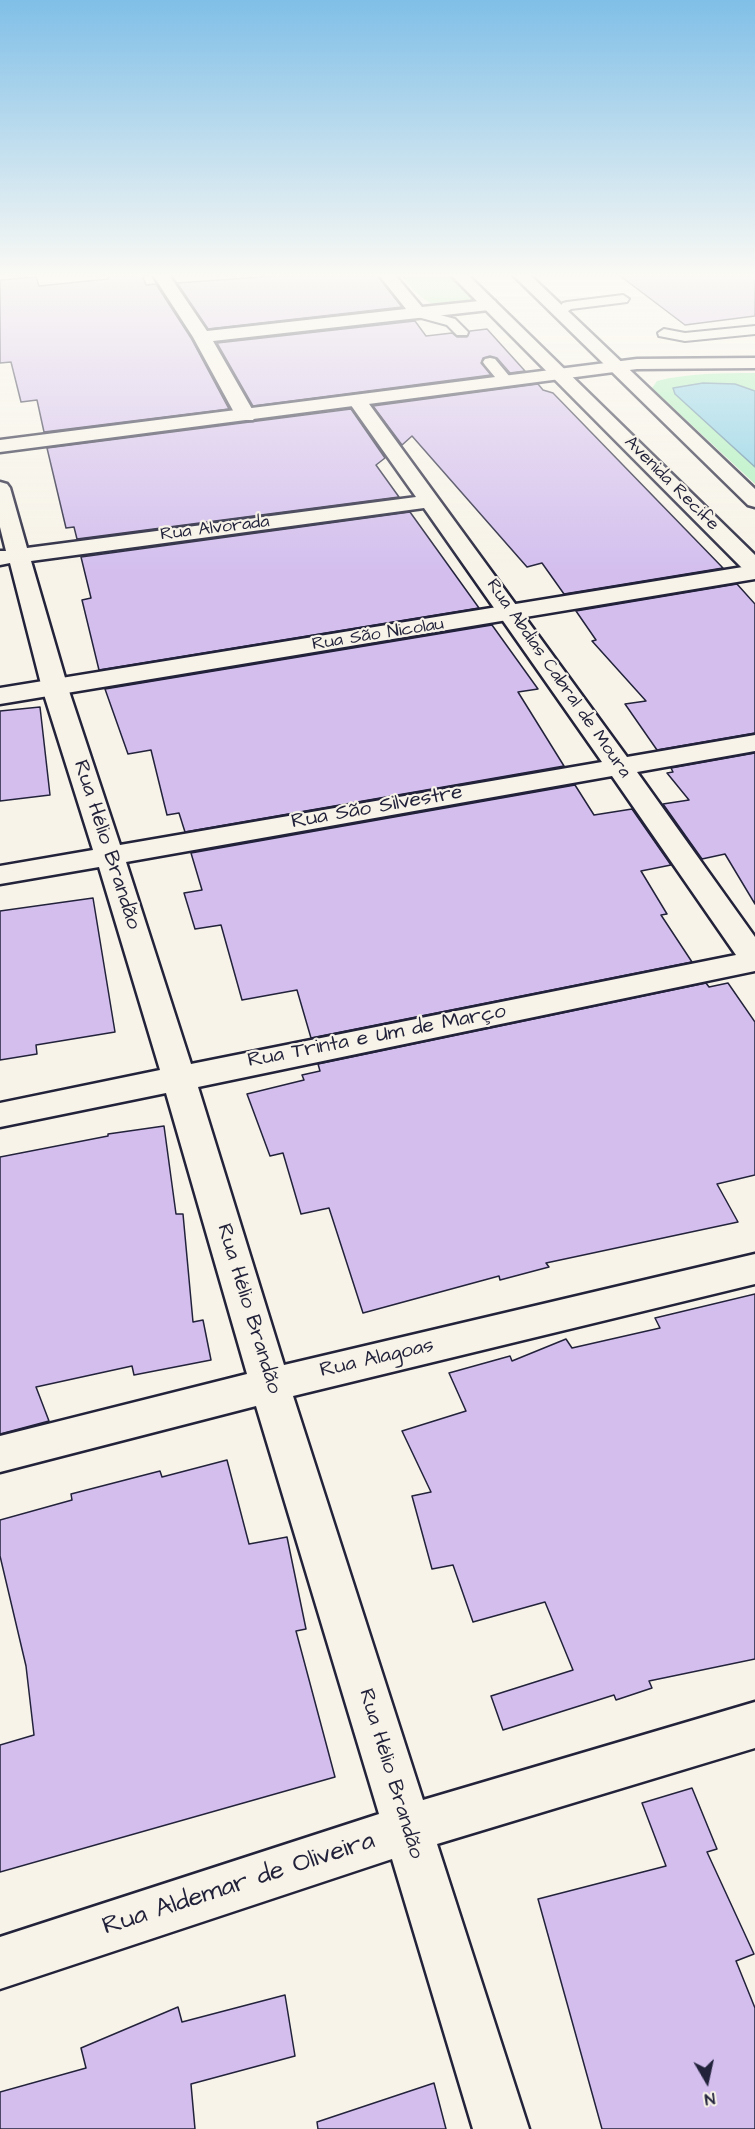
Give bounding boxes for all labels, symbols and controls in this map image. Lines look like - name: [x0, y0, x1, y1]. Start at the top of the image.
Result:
- street label: Avenida Recife: [619, 432, 723, 536]
- street label: Rua Alvorada: [159, 512, 271, 546]
- street label: Rua Abdias Cabral de Moura: [481, 575, 635, 783]
- street label: Rua São Nicolau: [311, 614, 445, 656]
- street label: Rua Hélio Brandão: [67, 757, 145, 933]
- street label: Rua São Silvestre: [289, 781, 465, 835]
- street label: Rua Trinta e Um de Março: [246, 1000, 508, 1074]
- street label: Rua Hélio Brandão: [210, 1221, 286, 1397]
- street label: Rua Alagoas: [318, 1334, 436, 1384]
- street label: Rua Hélio Brandão: [352, 1686, 428, 1862]
- street label: Rua Aldemar de Oliveira: [99, 1826, 379, 1944]
- north arrow: [677, 2051, 737, 2111]
- text: N: [703, 2087, 716, 2110]

